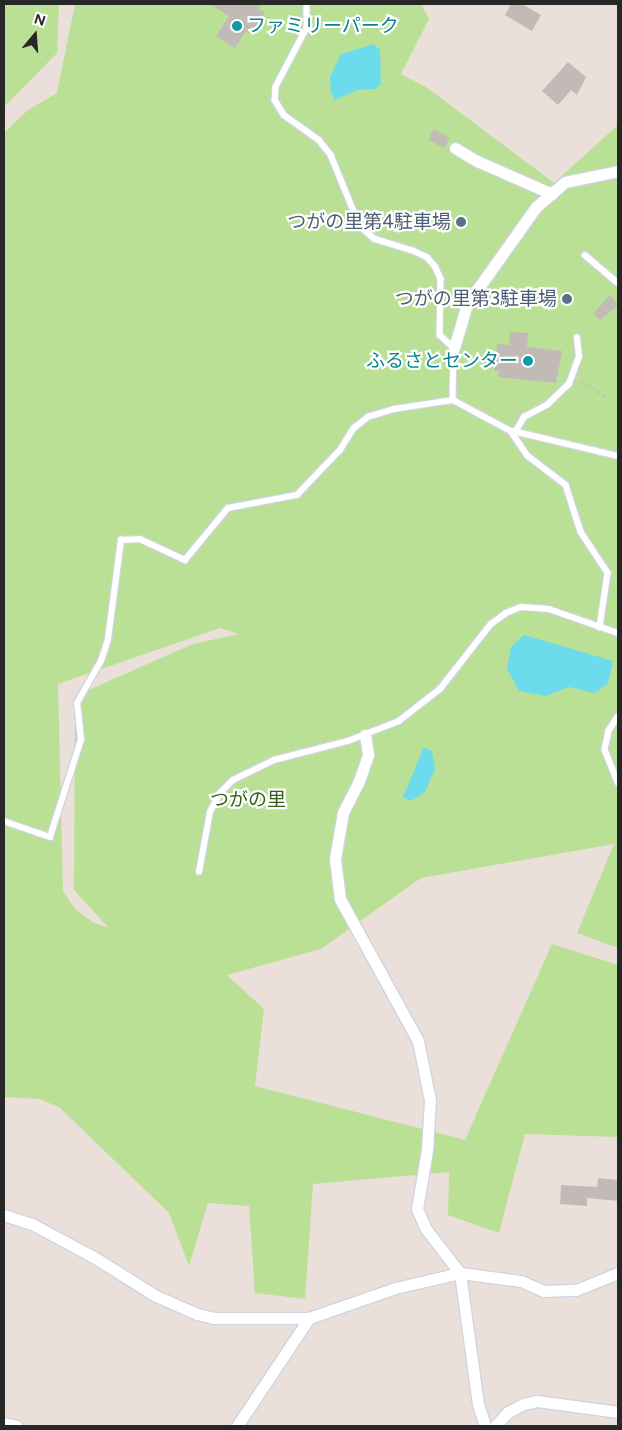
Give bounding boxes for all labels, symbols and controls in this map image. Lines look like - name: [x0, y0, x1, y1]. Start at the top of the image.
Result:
- north arrow: [10, 10, 60, 60]
- text: N: [32, 10, 48, 30]
- place label: ファミリーパーク: [247, 15, 399, 37]
- marker: ファミリーパーク: [231, 20, 243, 32]
- place label: つがの里第4駐車場: [287, 211, 451, 233]
- marker: つがの里第4駐車場: [455, 216, 467, 228]
- place label: つがの里第3駐車場: [395, 288, 557, 310]
- marker: つがの里第3駐車場: [561, 293, 573, 305]
- place label: ふるさとセンター: [366, 350, 518, 372]
- marker: ふるさとセンター: [522, 355, 534, 367]
- park label: つがの里: [210, 789, 286, 811]

